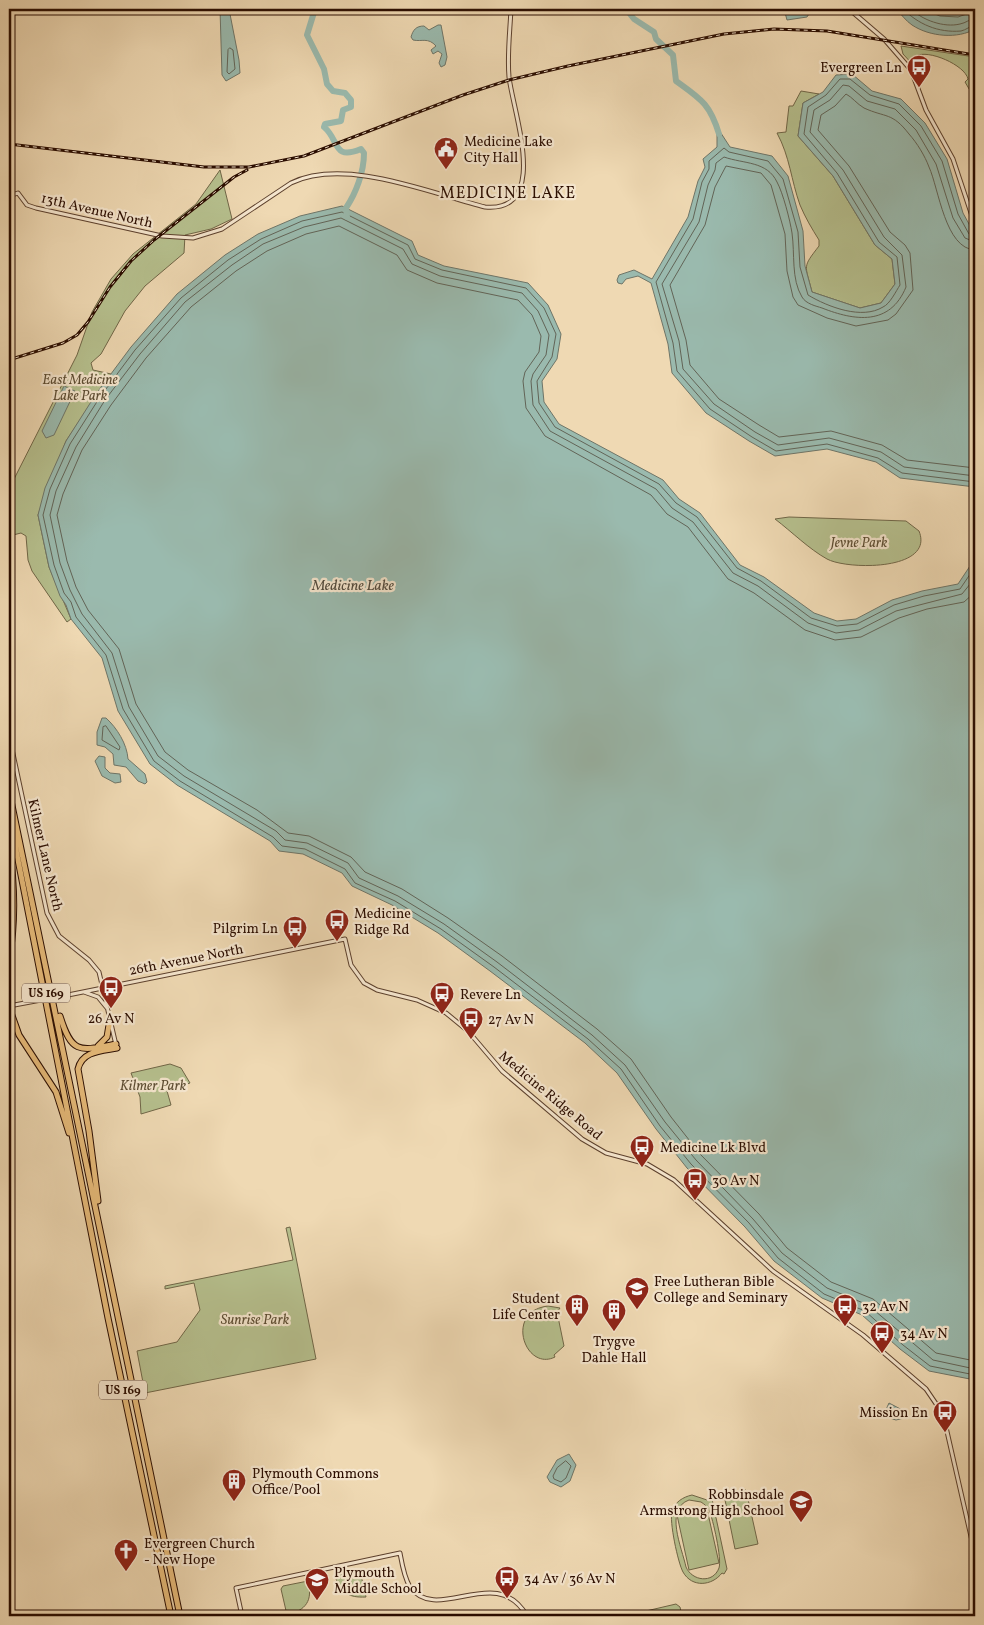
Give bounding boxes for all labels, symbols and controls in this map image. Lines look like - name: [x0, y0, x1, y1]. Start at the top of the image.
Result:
- bus stop icon: Evergreen Ln: [906, 54, 932, 88]
- place label: Evergreen Ln: [820, 59, 902, 78]
- place label: Medicine Lake City Hall: [464, 133, 553, 168]
- public building icon: Medicine Lake City Hall: [433, 136, 459, 170]
- district label: MEDICINE LAKE: [440, 183, 576, 205]
- street label: 13th Avenue North: [39, 189, 154, 234]
- park label: East Medicine Lake Park: [42, 371, 118, 406]
- park label: Jevne Park: [828, 534, 888, 553]
- water label: Medicine Lake: [311, 576, 395, 597]
- street label: Kilmer Lane North: [22, 797, 67, 914]
- place label: Medicine Ridge Rd: [354, 905, 411, 940]
- bus stop icon: Medicine Ridge Rd: [324, 908, 350, 942]
- bus stop icon: Pilgrim Ln: [282, 915, 308, 949]
- place label: Pilgrim Ln: [213, 920, 278, 939]
- street label: 26th Avenue North: [127, 940, 245, 981]
- bus stop icon: 26 Av N: [98, 975, 124, 1009]
- bus stop icon: Revere Ln: [429, 981, 455, 1015]
- road number: US 169: [22, 984, 70, 1002]
- place label: Revere Ln: [460, 986, 521, 1005]
- bus stop icon: 27 Av N: [458, 1006, 484, 1040]
- place label: 26 Av N: [88, 1010, 134, 1029]
- place label: 27 Av N: [488, 1011, 534, 1030]
- street label: Medicine Ridge Road: [494, 1047, 606, 1145]
- park label: Kilmer Park: [120, 1077, 187, 1096]
- bus stop icon: Medicine Lk Blvd: [629, 1134, 655, 1168]
- place label: Medicine Lk Blvd: [660, 1139, 766, 1158]
- bus stop icon: 30 Av N: [682, 1167, 708, 1201]
- place label: 30 Av N: [712, 1172, 759, 1191]
- place label: Free Lutheran Bible College and Seminary: [654, 1273, 788, 1308]
- school or university icon: Free Lutheran Bible College and Seminary: [624, 1276, 650, 1310]
- place label: Student Life Center: [492, 1290, 560, 1325]
- building icon: Student Life Center: [564, 1293, 590, 1327]
- bus stop icon: 32 Av N: [832, 1293, 858, 1327]
- building icon: Trygve Dahle Hall: [601, 1298, 627, 1332]
- place label: 32 Av N: [862, 1298, 909, 1317]
- park label: Sunrise Park: [221, 1311, 290, 1330]
- bus stop icon: 34 Av N: [869, 1320, 895, 1354]
- place label: 34 Av N: [900, 1325, 948, 1344]
- place label: Trygve Dahle Hall: [581, 1333, 647, 1368]
- road number: US 169: [99, 1380, 147, 1400]
- bus stop icon: Mission En: [932, 1399, 958, 1433]
- place label: Mission En: [859, 1404, 928, 1423]
- place label: Plymouth Commons Office/Pool: [252, 1465, 379, 1500]
- building icon: Plymouth Commons Office/Pool: [221, 1468, 247, 1502]
- place label: Robbinsdale Armstrong High School: [639, 1486, 784, 1521]
- school or university icon: Robbinsdale Armstrong High School: [788, 1489, 814, 1523]
- place label: Evergreen Church - New Hope: [144, 1535, 255, 1570]
- church icon: Evergreen Church - New Hope: [113, 1538, 139, 1572]
- place label: Plymouth Middle School: [334, 1564, 422, 1599]
- bus stop icon: 34 Av / 36 Av N: [494, 1565, 520, 1599]
- school or university icon: Plymouth Middle School: [304, 1567, 330, 1601]
- place label: 34 Av / 36 Av N: [524, 1570, 615, 1589]

